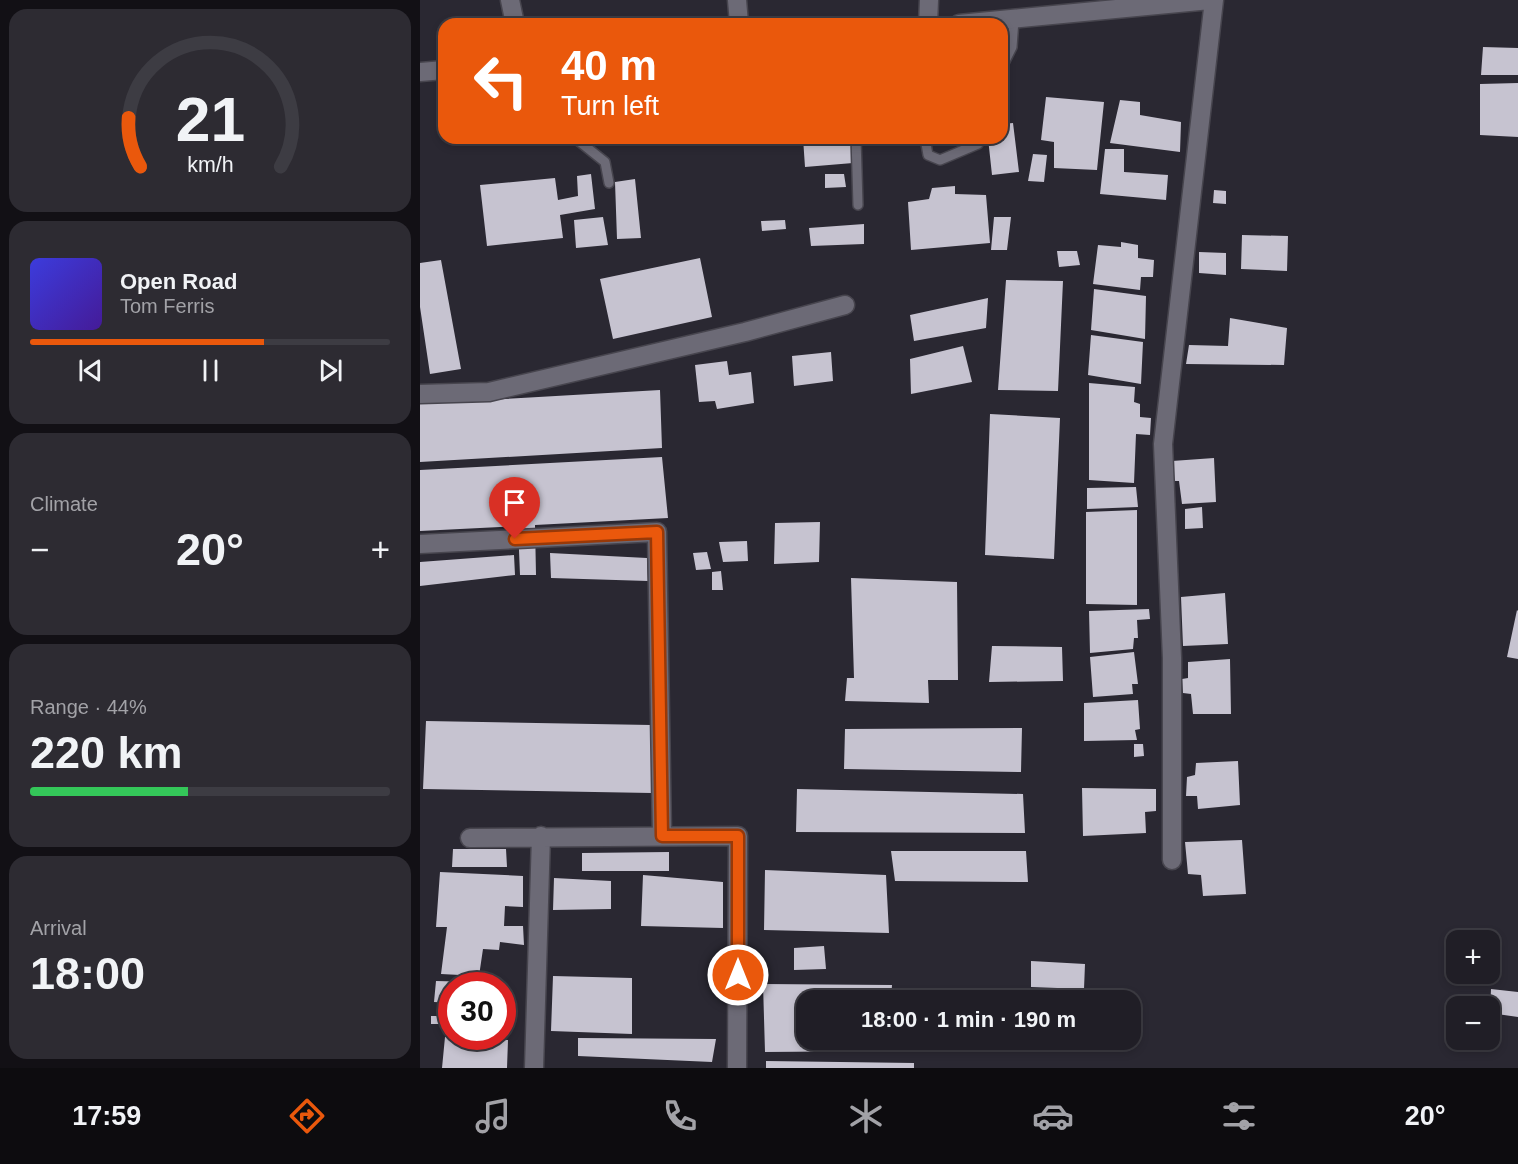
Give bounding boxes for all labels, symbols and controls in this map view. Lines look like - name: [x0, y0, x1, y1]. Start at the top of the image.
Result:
- icon: left: [462, 42, 540, 120]
- text: 40 m: [561, 42, 657, 89]
- text: 21: [175, 86, 245, 155]
- text: Turn left: [561, 91, 659, 121]
- text: km/h: [187, 154, 233, 178]
- text: Open Road: [120, 269, 237, 294]
- text: Tom Ferris: [120, 295, 214, 317]
- icon: previous: [74, 354, 107, 387]
- icon: pause: [194, 354, 227, 387]
- icon: next: [314, 354, 347, 387]
- pin: [489, 477, 540, 539]
- icon: arrive: [498, 486, 531, 519]
- text: Climate: [30, 493, 98, 515]
- text: 20°: [176, 524, 244, 575]
- text: −: [30, 531, 49, 568]
- text: +: [371, 531, 390, 568]
- text: Range · 44%: [30, 696, 147, 718]
- text: 220 km: [30, 727, 183, 778]
- text: Arrival: [30, 917, 87, 939]
- map controls: [1446, 930, 1500, 1050]
- button: +: [1446, 930, 1500, 984]
- position arrow: [706, 943, 770, 1007]
- text: 18:00: [30, 948, 145, 999]
- speed limit sign: 30: [438, 972, 516, 1050]
- button: −: [1446, 996, 1500, 1050]
- text: 18:00 · 1 min · 190 m: [861, 1007, 1076, 1032]
- icon: directions: [286, 1095, 328, 1137]
- icon: music: [472, 1095, 514, 1137]
- icon: phone: [659, 1095, 701, 1137]
- icon: climate: [845, 1095, 887, 1137]
- icon: car: [1032, 1095, 1074, 1137]
- icon: filters: [1218, 1095, 1260, 1137]
- text: 17:59: [72, 1101, 141, 1131]
- text: 20°: [1405, 1101, 1446, 1131]

